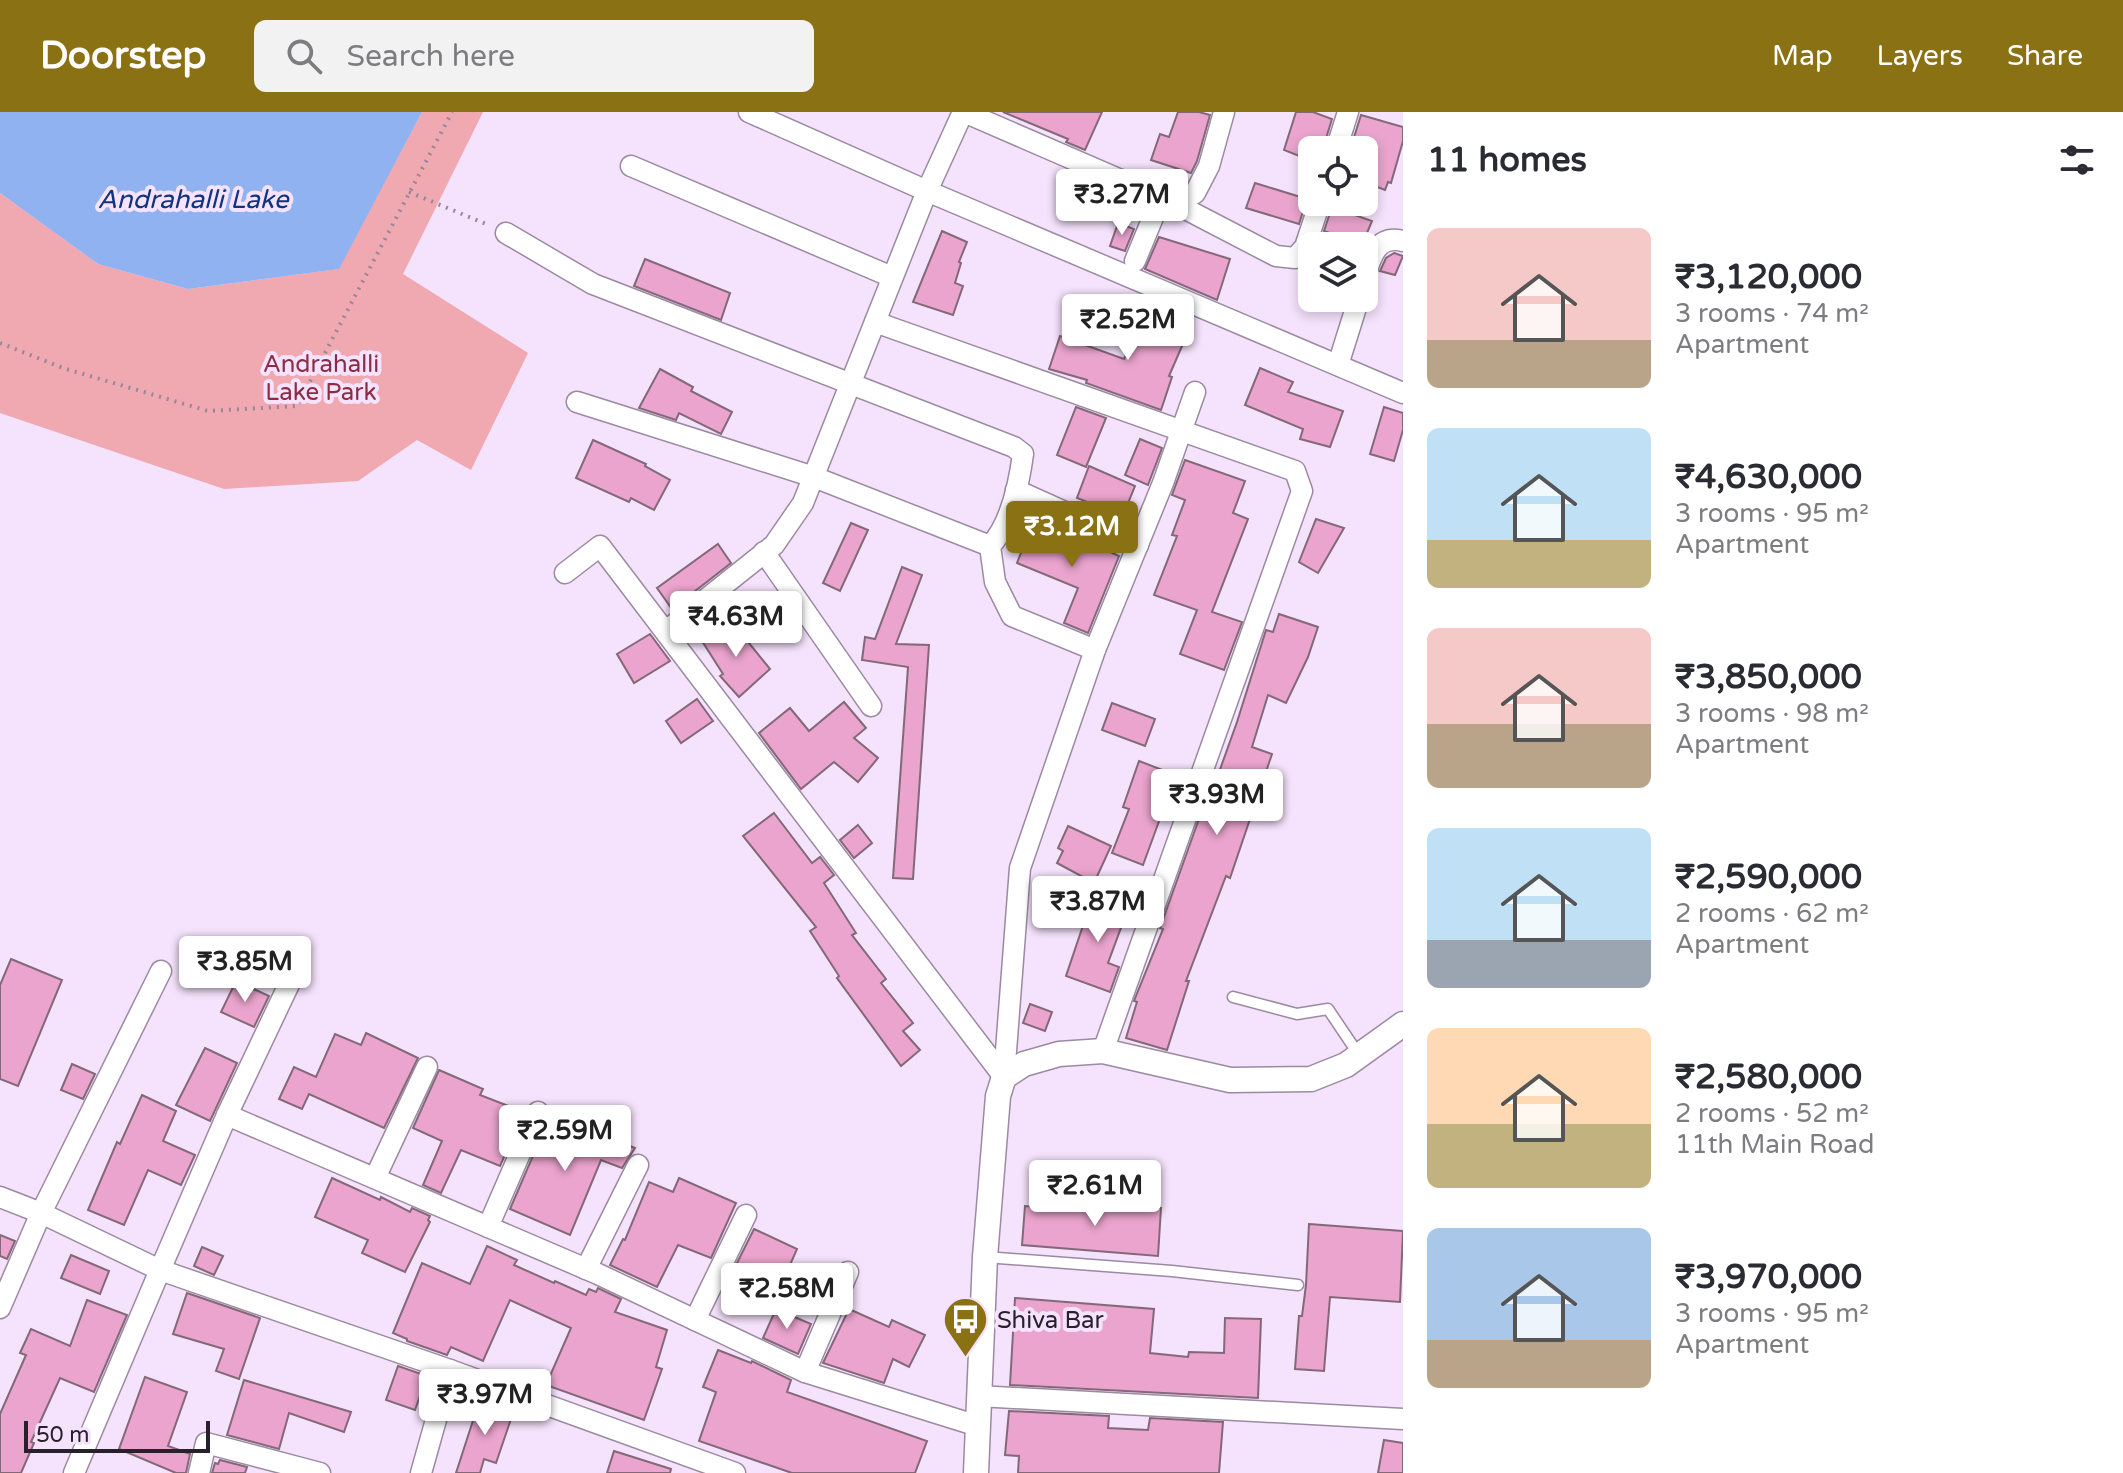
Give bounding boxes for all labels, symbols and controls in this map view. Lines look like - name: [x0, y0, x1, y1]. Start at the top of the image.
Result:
- search box: [254, 20, 814, 92]
- text: Doorstep: [40, 33, 206, 79]
- icon: search: [282, 34, 326, 78]
- text: Search here: [346, 38, 515, 75]
- text: Map: [1772, 39, 1833, 73]
- text: Layers: [1877, 39, 1963, 73]
- text: Share: [2007, 39, 2083, 73]
- map controls: [1298, 136, 1378, 312]
- button: locate: [1298, 136, 1378, 216]
- icon: filters: [2055, 138, 2099, 182]
- text: 11 homes: [1427, 140, 1587, 181]
- pin: ₹3.27M: [1057, 169, 1187, 237]
- text: ₹3.27M: [1074, 179, 1170, 210]
- water label: Andrahalli Lake: [98, 184, 290, 215]
- button: layers: [1298, 232, 1378, 312]
- text: ₹3,120,000: [1675, 257, 1862, 298]
- icon: home: [1491, 260, 1587, 356]
- pin: ₹2.52M: [1063, 294, 1193, 362]
- text: 3 rooms · 74 m²: [1675, 298, 1869, 329]
- text: ₹2.52M: [1080, 304, 1176, 335]
- text: Apartment: [1675, 329, 1809, 360]
- park label: Andrahalli Lake Park: [263, 350, 379, 407]
- text: ₹4,630,000: [1675, 457, 1862, 498]
- icon: home: [1491, 460, 1587, 556]
- text: 3 rooms · 95 m²: [1675, 498, 1869, 529]
- pin: ₹3.12M: [1007, 501, 1137, 569]
- text: ₹3.12M: [1024, 511, 1120, 542]
- text: Apartment: [1675, 529, 1809, 560]
- pin: ₹4.63M: [671, 591, 801, 659]
- text: ₹4.63M: [688, 601, 784, 632]
- text: ₹3,850,000: [1675, 657, 1862, 698]
- icon: home: [1491, 660, 1587, 756]
- text: 3 rooms · 98 m²: [1675, 698, 1869, 729]
- text: Apartment: [1675, 729, 1809, 760]
- pin: ₹3.93M: [1152, 769, 1282, 837]
- text: ₹3.93M: [1169, 779, 1265, 810]
- text: ₹2,590,000: [1675, 857, 1862, 898]
- icon: home: [1491, 860, 1587, 956]
- pin: ₹3.87M: [1033, 876, 1163, 944]
- text: ₹3.87M: [1050, 886, 1146, 917]
- text: 2 rooms · 62 m²: [1675, 898, 1869, 929]
- text: Apartment: [1675, 929, 1809, 960]
- pin: ₹3.85M: [180, 936, 310, 1004]
- text: ₹3.85M: [197, 946, 293, 977]
- text: ₹2,580,000: [1675, 1057, 1862, 1098]
- icon: home: [1491, 1060, 1587, 1156]
- text: 2 rooms · 52 m²: [1675, 1098, 1869, 1129]
- pin: ₹2.59M: [500, 1105, 630, 1173]
- text: ₹2.59M: [517, 1115, 613, 1146]
- text: 11th Main Road: [1675, 1129, 1874, 1160]
- pin: ₹2.61M: [1030, 1160, 1160, 1228]
- text: ₹2.61M: [1047, 1170, 1143, 1201]
- text: ₹3,970,000: [1675, 1257, 1862, 1298]
- icon: home: [1491, 1260, 1587, 1356]
- pin: ₹2.58M: [722, 1263, 852, 1331]
- text: ₹2.58M: [739, 1273, 835, 1304]
- bus stop icon: Shiva Bar: [942, 1296, 990, 1359]
- text: 3 rooms · 95 m²: [1675, 1298, 1869, 1329]
- place label: Shiva Bar: [997, 1306, 1105, 1335]
- text: Apartment: [1675, 1329, 1809, 1360]
- pin: ₹3.97M: [420, 1369, 550, 1437]
- text: ₹3.97M: [437, 1379, 533, 1410]
- scale bar: [24, 1417, 210, 1453]
- text: 50 m: [36, 1422, 90, 1448]

